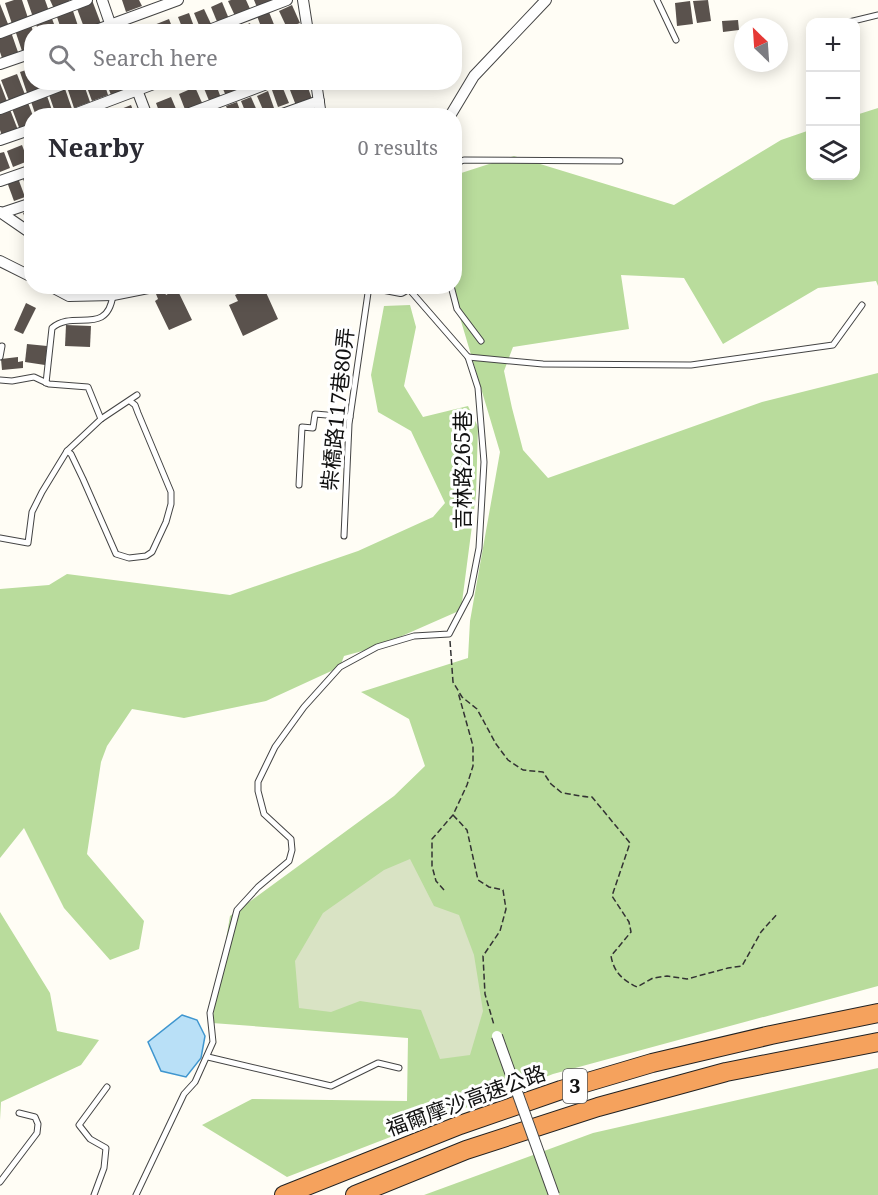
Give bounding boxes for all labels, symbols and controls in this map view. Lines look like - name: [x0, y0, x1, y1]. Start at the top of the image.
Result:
- north arrow: [734, 18, 788, 72]
- map controls: [806, 18, 860, 180]
- button: +: [806, 18, 860, 72]
- search box: [24, 24, 462, 90]
- icon: search: [45, 41, 78, 74]
- text: Search here: [93, 42, 218, 72]
- button: −: [806, 72, 860, 126]
- button: layers: [806, 126, 860, 180]
- text: Nearby: [48, 129, 144, 165]
- text: 0 results: [358, 134, 438, 161]
- street label: 柴橋路117巷80弄: [315, 326, 359, 492]
- street label: 吉林路265巷: [448, 410, 476, 530]
- street label: 福爾摩沙高速公路: [382, 1058, 549, 1142]
- road number: 3: [563, 1069, 587, 1103]

